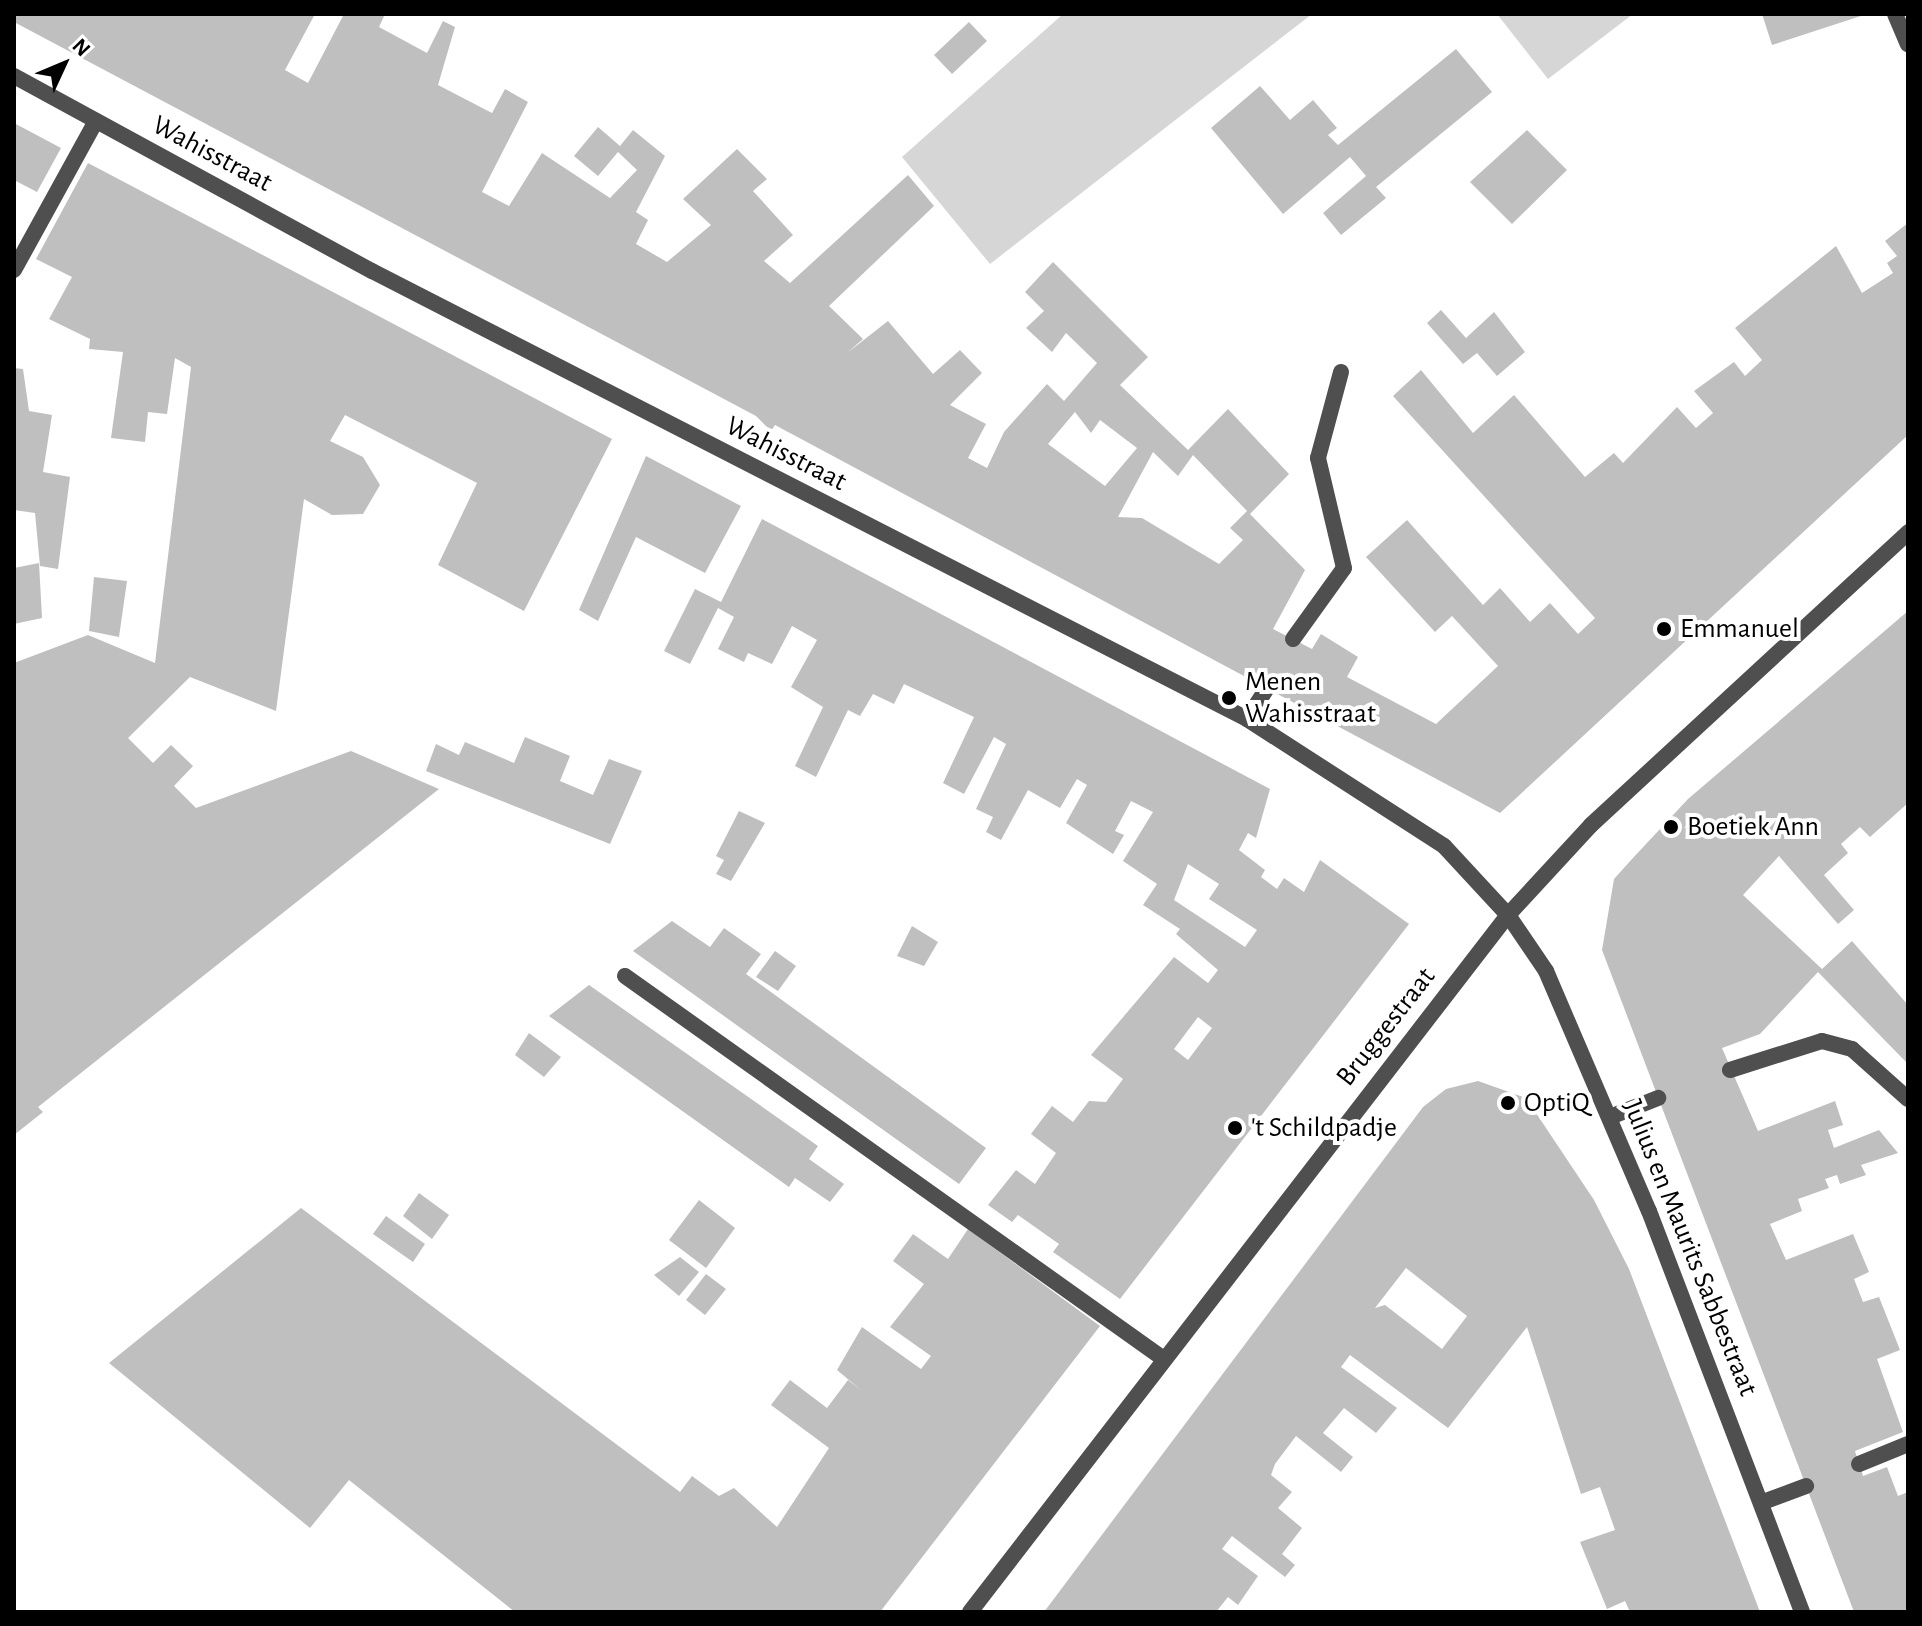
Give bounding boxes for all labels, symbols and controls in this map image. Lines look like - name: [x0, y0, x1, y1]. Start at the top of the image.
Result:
- north arrow: [24, 24, 104, 104]
- text: N: [68, 34, 94, 60]
- street label: Wahisstraat: [146, 108, 278, 200]
- street label: Wahisstraat: [720, 409, 852, 499]
- place label: Emmanuel: [1680, 612, 1799, 646]
- marker: Emmanuel: [1655, 620, 1673, 638]
- place label: Menen Wahisstraat: [1245, 665, 1376, 731]
- marker: Menen Wahisstraat: [1220, 689, 1238, 707]
- place label: Boetiek Ann: [1687, 810, 1819, 844]
- marker: Boetiek Ann: [1662, 818, 1680, 836]
- street label: Bruggestraat: [1329, 961, 1443, 1093]
- place label: OptiQ: [1524, 1086, 1590, 1120]
- marker: OptiQ: [1499, 1094, 1517, 1112]
- street label: Julius en Maurits Sabbestraat: [1615, 1095, 1765, 1401]
- place label: 't Schildpadje: [1251, 1111, 1397, 1145]
- marker: 't Schildpadje: [1226, 1119, 1244, 1137]

